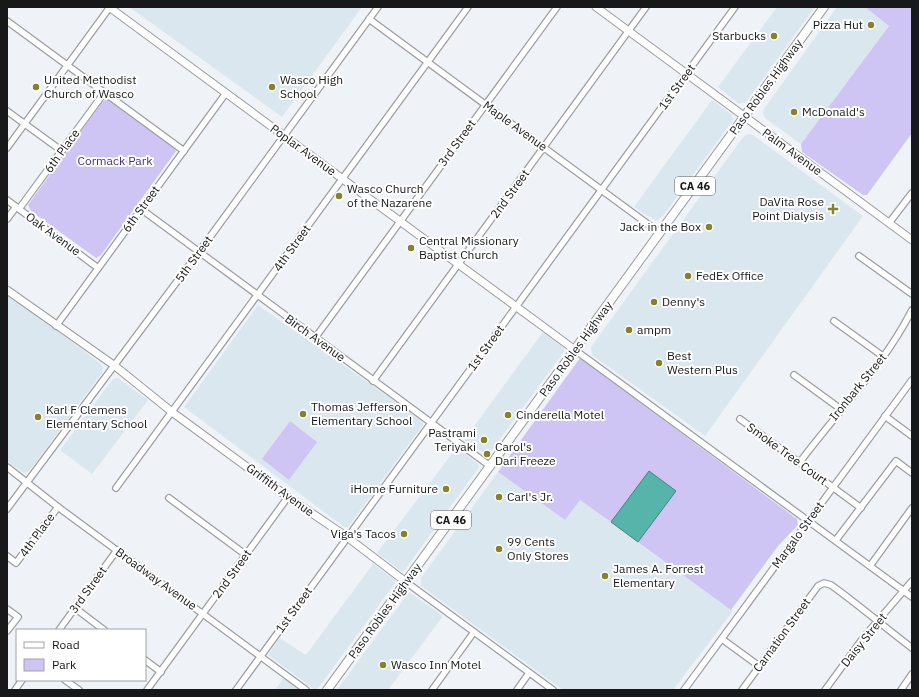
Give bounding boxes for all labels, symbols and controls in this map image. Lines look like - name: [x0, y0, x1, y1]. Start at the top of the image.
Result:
- place label: Pizza Hut: [813, 17, 863, 32]
- marker: Pizza Hut: [866, 20, 876, 30]
- place label: Starbucks: [712, 28, 766, 43]
- marker: Starbucks: [769, 31, 779, 41]
- street label: Paso Robles Highway: [726, 36, 805, 138]
- street label: 1st Street: [655, 61, 698, 113]
- place label: United Methodist Church of Wasco: [44, 72, 137, 101]
- place label: Wasco High School: [280, 72, 343, 101]
- marker: United Methodist Church of Wasco: [31, 82, 41, 92]
- marker: Wasco High School: [267, 82, 277, 92]
- street label: Maple Avenue: [480, 97, 551, 154]
- place label: McDonald's: [802, 104, 865, 119]
- marker: McDonald's: [789, 107, 799, 117]
- street label: 3rd Street: [435, 116, 479, 169]
- street label: Poplar Avenue: [267, 121, 339, 179]
- street label: Palm Avenue: [759, 125, 825, 179]
- street label: 6th Place: [41, 126, 83, 176]
- park label: Cormack Park: [78, 153, 153, 168]
- street label: 2nd Street: [487, 166, 532, 221]
- road number: CA 46: [675, 177, 715, 195]
- place label: Wasco Church of the Nazarene: [347, 181, 432, 210]
- street label: 6th Street: [119, 182, 163, 235]
- marker: Wasco Church of the Nazarene: [334, 191, 344, 201]
- place label: DaVita Rose Point Dialysis: [752, 194, 824, 223]
- marker: DaVita Rose Point Dialysis: [827, 203, 839, 215]
- street label: Oak Avenue: [23, 209, 84, 259]
- place label: Jack in the Box: [620, 219, 701, 234]
- street label: 4th Street: [270, 221, 314, 274]
- marker: Jack in the Box: [704, 222, 714, 232]
- street label: 5th Street: [172, 232, 216, 285]
- place label: Central Missionary Baptist Church: [419, 233, 519, 262]
- marker: Central Missionary Baptist Church: [406, 243, 416, 253]
- place label: FedEx Office: [696, 268, 764, 283]
- marker: FedEx Office: [683, 271, 693, 281]
- place label: Denny's: [662, 294, 705, 309]
- marker: Denny's: [649, 297, 659, 307]
- street label: Paso Robles Highway: [536, 298, 615, 400]
- street label: Birch Avenue: [282, 311, 349, 365]
- street label: 1st Street: [464, 322, 507, 374]
- place label: ampm: [637, 322, 671, 337]
- marker: ampm: [624, 325, 634, 335]
- place label: Best Western Plus: [667, 348, 738, 377]
- street label: Ironbark Street: [826, 350, 889, 423]
- marker: Best Western Plus: [654, 358, 664, 368]
- place label: Thomas Jefferson Elementary School: [311, 399, 412, 428]
- place label: Karl F Clemens Elementary School: [46, 402, 147, 431]
- place label: Cinderella Motel: [516, 407, 604, 422]
- marker: Thomas Jefferson Elementary School: [298, 409, 308, 419]
- marker: Cinderella Motel: [503, 410, 513, 420]
- marker: Karl F Clemens Elementary School: [33, 412, 43, 422]
- street label: Smoke Tree Court: [744, 419, 831, 488]
- place label: Pastrami Teriyaki: [428, 425, 476, 454]
- marker: Pastrami Teriyaki: [479, 435, 489, 445]
- place label: Carol's Dari Freeze: [495, 439, 556, 468]
- marker: Carol's Dari Freeze: [482, 449, 492, 459]
- street label: Griffith Avenue: [243, 460, 318, 520]
- place label: iHome Furniture: [350, 481, 438, 496]
- marker: iHome Furniture: [441, 484, 451, 494]
- place label: Carl's Jr.: [507, 489, 553, 504]
- marker: Carl's Jr.: [494, 492, 504, 502]
- street label: Margalo Street: [768, 498, 827, 571]
- street label: 4th Place: [16, 510, 58, 560]
- road number: CA 46: [431, 511, 471, 529]
- place label: Viga's Tacos: [331, 526, 396, 541]
- marker: Viga's Tacos: [399, 529, 409, 539]
- place label: 99 Cents Only Stores: [507, 534, 569, 563]
- street label: Broadway Avenue: [113, 544, 200, 613]
- marker: 99 Cents Only Stores: [494, 544, 504, 554]
- street label: 2nd Street: [209, 546, 254, 601]
- street label: Paso Robles Highway: [345, 560, 424, 662]
- place label: James A. Forrest Elementary: [613, 561, 704, 590]
- street label: 3rd Street: [66, 563, 110, 616]
- marker: James A. Forrest Elementary: [600, 571, 610, 581]
- street label: 1st Street: [272, 584, 315, 636]
- street label: Carnation Street: [750, 595, 814, 675]
- street label: Daisy Street: [837, 610, 890, 670]
- legend: [16, 629, 146, 681]
- text: Road: [52, 637, 80, 652]
- text: Park: [52, 657, 77, 672]
- place label: Wasco Inn Motel: [391, 657, 481, 672]
- marker: Wasco Inn Motel: [378, 660, 388, 670]

